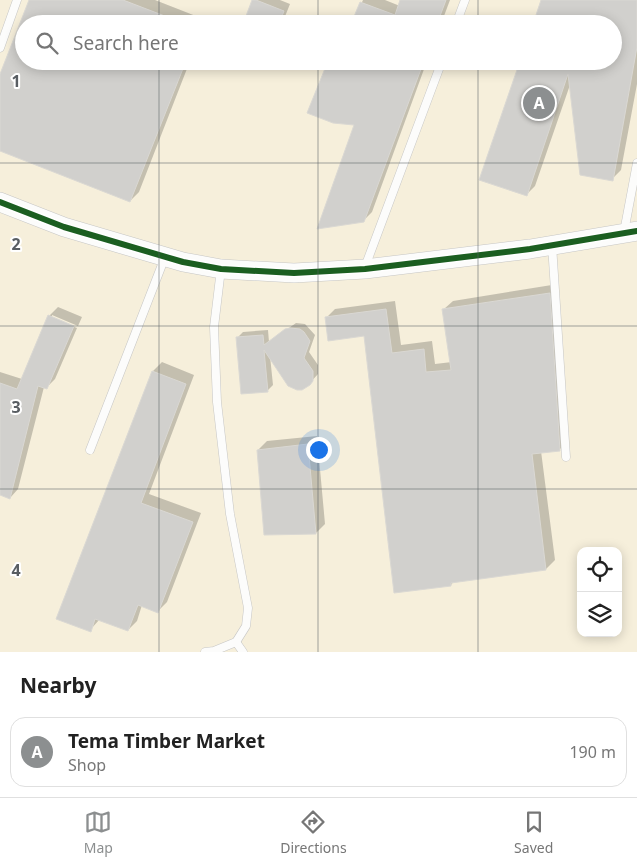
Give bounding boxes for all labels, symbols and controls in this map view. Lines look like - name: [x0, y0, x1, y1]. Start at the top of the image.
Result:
- search box: [15, 15, 622, 70]
- icon: search: [33, 29, 61, 57]
- text: Search here: [73, 30, 179, 56]
- text: 1: [11, 70, 21, 92]
- pin: A: [523, 84, 555, 122]
- text: 2: [11, 233, 21, 255]
- text: 3: [11, 396, 21, 418]
- your location: [306, 437, 332, 463]
- map controls: [577, 547, 622, 637]
- button: locate: [577, 547, 622, 592]
- text: 4: [11, 559, 21, 581]
- button: layers: [577, 592, 622, 637]
- text: Nearby: [20, 671, 96, 699]
- text: Tema Timber Market: [68, 728, 265, 754]
- text: A: [31, 741, 43, 763]
- text: 190 m: [569, 741, 616, 763]
- text: Shop: [68, 754, 106, 776]
- tab: Map: [84, 808, 113, 857]
- tab: Directions: [280, 808, 347, 857]
- tab: Saved: [514, 808, 553, 857]

